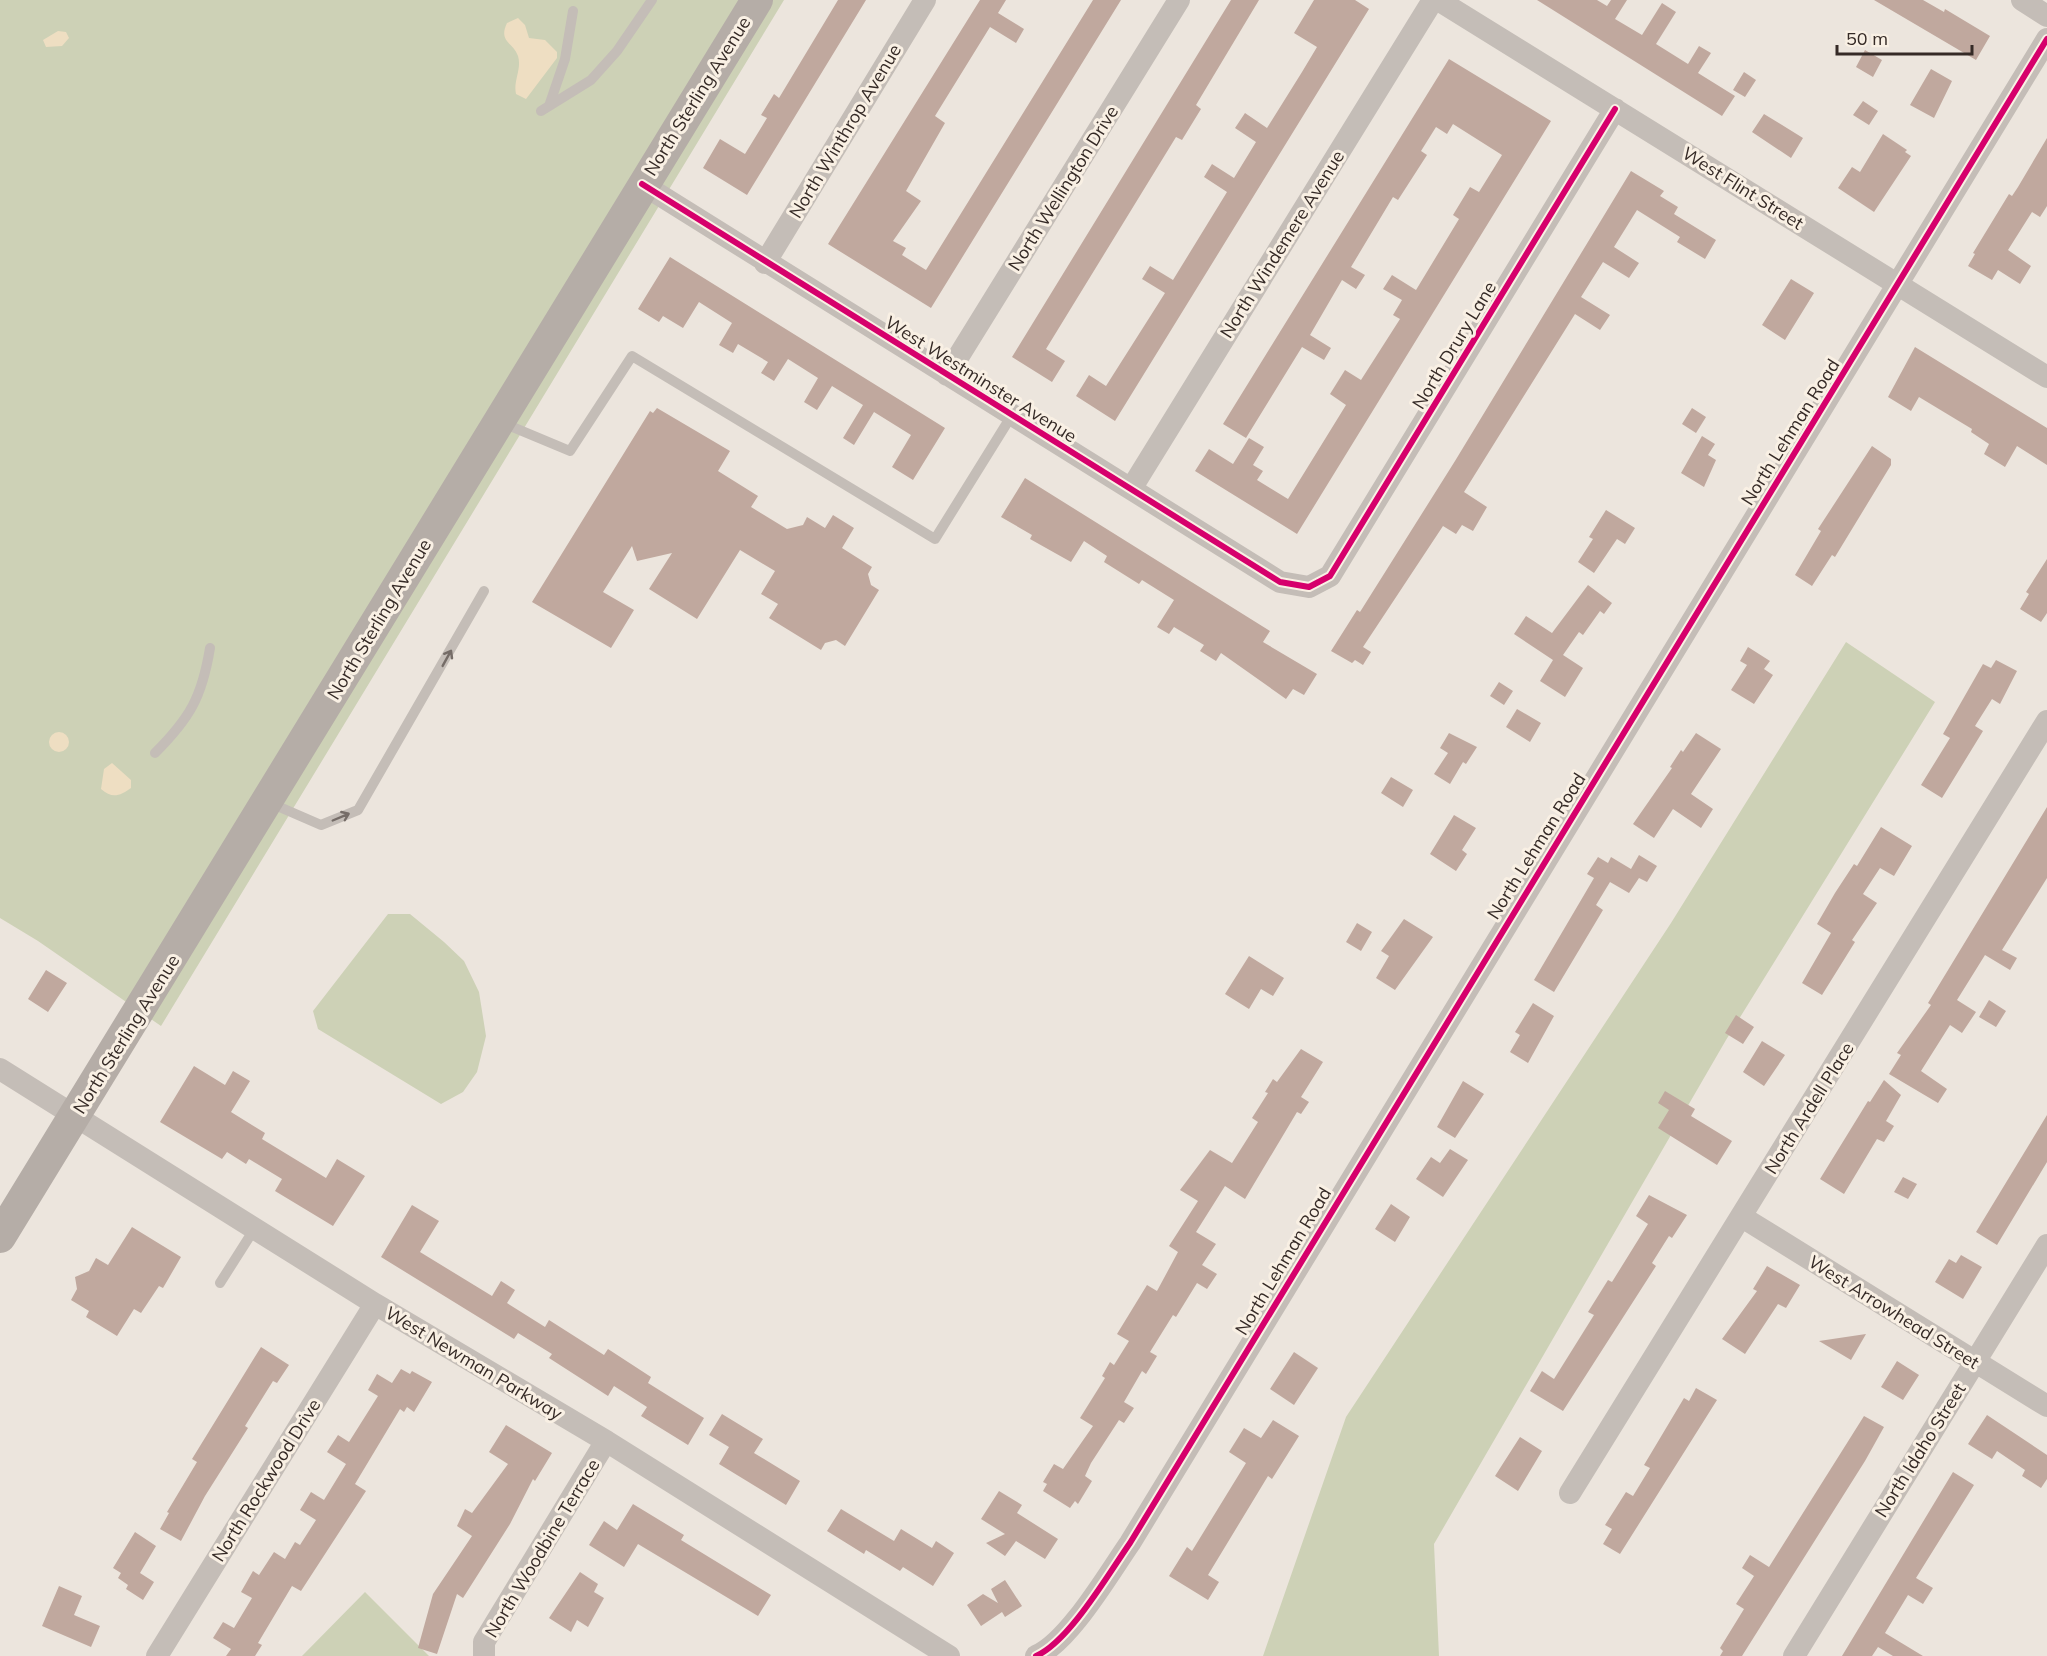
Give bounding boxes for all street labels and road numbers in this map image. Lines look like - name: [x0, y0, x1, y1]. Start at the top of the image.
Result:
- street label: North Sterling Avenue: [639, 12, 755, 180]
- street label: North Winthrop Avenue: [784, 40, 906, 222]
- street label: North Wellington Drive: [1003, 101, 1123, 275]
- street label: West Flint Street: [1678, 142, 1808, 234]
- street label: North Windemere Avenue: [1215, 146, 1349, 342]
- street label: North Drury Lane: [1407, 277, 1501, 413]
- street label: West Westminster Avenue: [881, 310, 1081, 448]
- street label: North Lehman Road: [1736, 355, 1844, 509]
- street label: North Sterling Avenue: [322, 534, 436, 704]
- street label: North Lehman Road: [1482, 769, 1590, 923]
- street label: North Sterling Avenue: [68, 950, 184, 1118]
- street label: North Ardell Place: [1759, 1038, 1859, 1178]
- street label: North Lehman Road: [1230, 1183, 1336, 1339]
- street label: West Arrowhead Street: [1804, 1250, 1984, 1374]
- street label: West Newman Parkway: [381, 1301, 567, 1425]
- street label: North Idaho Street: [1869, 1379, 1971, 1521]
- street label: North Rockwood Drive: [207, 1394, 325, 1566]
- street label: North Woodbine Terrace: [480, 1455, 604, 1641]

